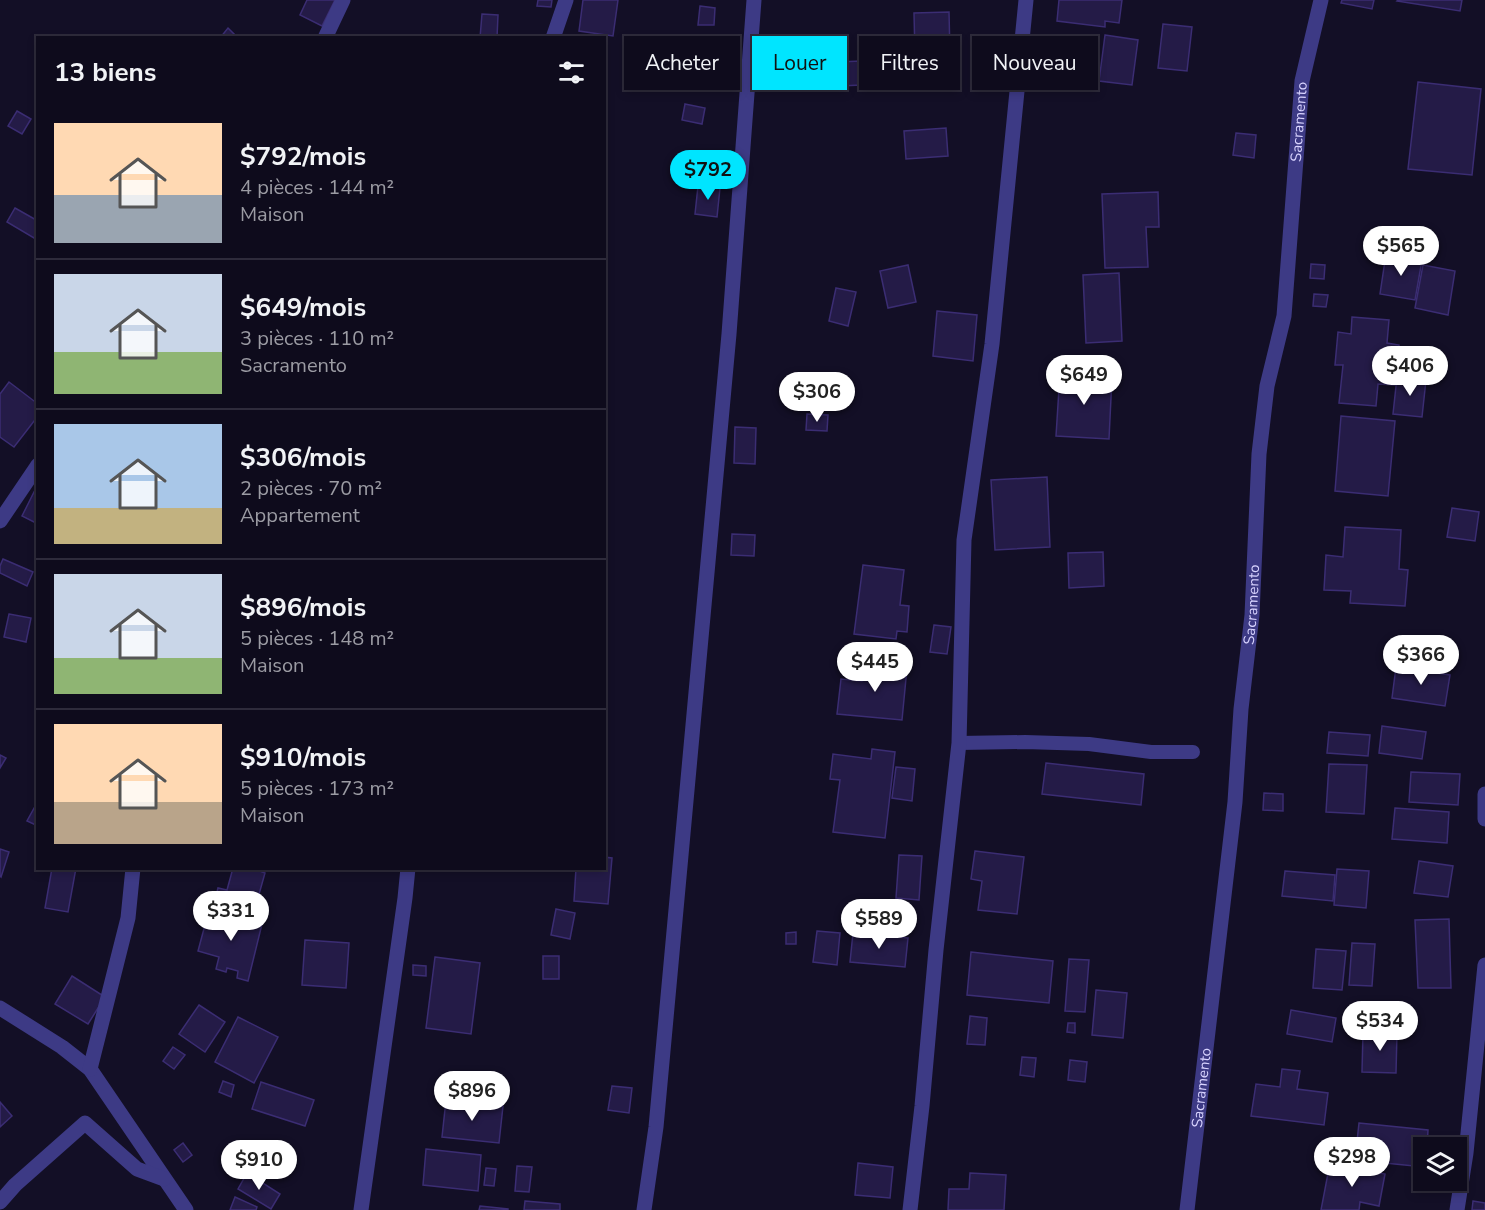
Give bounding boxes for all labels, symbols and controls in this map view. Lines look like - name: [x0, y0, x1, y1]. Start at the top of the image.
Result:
- chip: Acheter: [624, 36, 740, 90]
- chip: Louer: [752, 36, 847, 90]
- chip: Filtres: [859, 36, 960, 90]
- chip: Nouveau: [972, 36, 1098, 90]
- text: 13 biens: [54, 55, 156, 90]
- icon: filters: [555, 56, 588, 89]
- street label: Sacramento: [1286, 81, 1312, 163]
- text: $792/mois: [240, 139, 366, 174]
- icon: home: [102, 147, 174, 219]
- pin: $792: [672, 150, 744, 201]
- text: $792: [684, 156, 732, 183]
- text: 4 pièces · 144 m²: [240, 174, 394, 201]
- text: Maison: [240, 201, 304, 228]
- pin: $565: [1365, 226, 1437, 277]
- text: $565: [1377, 232, 1425, 259]
- text: $649/mois: [240, 290, 366, 325]
- icon: home: [102, 298, 174, 370]
- text: 3 pièces · 110 m²: [240, 325, 394, 352]
- pin: $406: [1374, 346, 1446, 397]
- text: Sacramento: [240, 352, 347, 379]
- text: $406: [1386, 352, 1434, 379]
- pin: $649: [1048, 355, 1120, 406]
- text: $649: [1060, 361, 1108, 388]
- pin: $306: [781, 372, 853, 423]
- text: $306: [793, 378, 841, 405]
- text: $306/mois: [240, 440, 366, 475]
- icon: home: [102, 448, 174, 520]
- text: 2 pièces · 70 m²: [240, 475, 382, 502]
- text: Appartement: [240, 502, 360, 529]
- street label: Sacramento: [1239, 564, 1264, 646]
- text: $896/mois: [240, 590, 366, 625]
- icon: home: [102, 598, 174, 670]
- text: 5 pièces · 148 m²: [240, 625, 394, 652]
- pin: $366: [1385, 635, 1457, 686]
- text: $366: [1397, 641, 1445, 668]
- pin: $445: [839, 642, 911, 693]
- text: $445: [851, 648, 899, 675]
- text: Maison: [240, 652, 304, 679]
- text: $910/mois: [240, 740, 366, 775]
- icon: home: [102, 748, 174, 820]
- text: 5 pièces · 173 m²: [240, 775, 394, 802]
- text: Maison: [240, 802, 304, 829]
- pin: $331: [195, 891, 267, 942]
- text: $331: [207, 897, 255, 924]
- pin: $589: [843, 899, 915, 950]
- text: $589: [855, 905, 903, 932]
- pin: $534: [1344, 1001, 1416, 1052]
- text: $534: [1356, 1007, 1404, 1034]
- street label: Sacramento: [1187, 1047, 1216, 1129]
- pin: $896: [436, 1071, 508, 1122]
- text: $896: [448, 1077, 496, 1104]
- pin: $298: [1316, 1137, 1388, 1188]
- map controls: [1413, 1137, 1467, 1191]
- button: layers: [1413, 1137, 1467, 1191]
- pin: $910: [223, 1140, 295, 1191]
- text: $298: [1328, 1143, 1376, 1170]
- text: $910: [235, 1146, 283, 1173]

